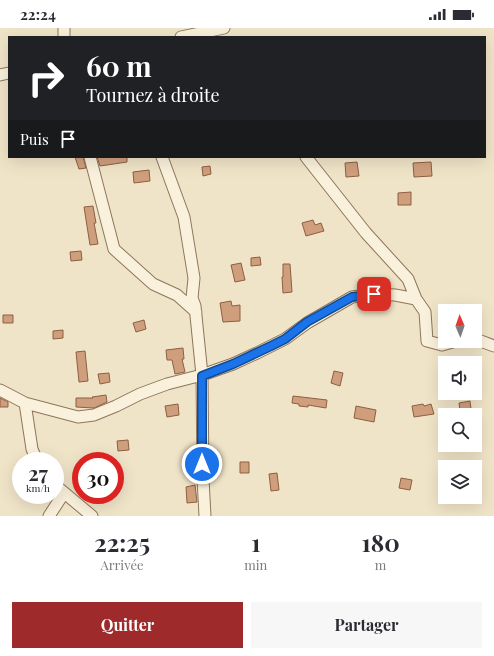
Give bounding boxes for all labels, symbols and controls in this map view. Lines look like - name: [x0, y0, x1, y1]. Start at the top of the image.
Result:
- text: 22:24: [20, 4, 56, 24]
- text: 60 m: [86, 47, 152, 84]
- icon: right: [20, 52, 72, 104]
- text: Tournez à droite: [86, 83, 220, 107]
- icon: arrive: [57, 128, 79, 150]
- text: Puis: [20, 129, 49, 149]
- pin: [357, 277, 391, 311]
- icon: arrive: [363, 283, 385, 305]
- north arrow: [438, 304, 482, 348]
- map controls: [438, 304, 482, 504]
- button: sound: [438, 356, 482, 400]
- button: search: [438, 408, 482, 452]
- position arrow: [181, 443, 223, 485]
- speed limit sign: 30: [72, 452, 124, 504]
- text: 27: [28, 459, 48, 486]
- button: layers: [438, 460, 482, 504]
- text: km/h: [26, 481, 50, 495]
- text: 22:25: [94, 526, 150, 558]
- text: 1: [251, 526, 260, 558]
- text: 180: [362, 526, 400, 558]
- text: Arrivée: [101, 556, 144, 573]
- text: min: [244, 556, 267, 573]
- text: m: [375, 556, 386, 573]
- button: Quitter: [12, 602, 243, 648]
- button: Partager: [251, 602, 482, 648]

